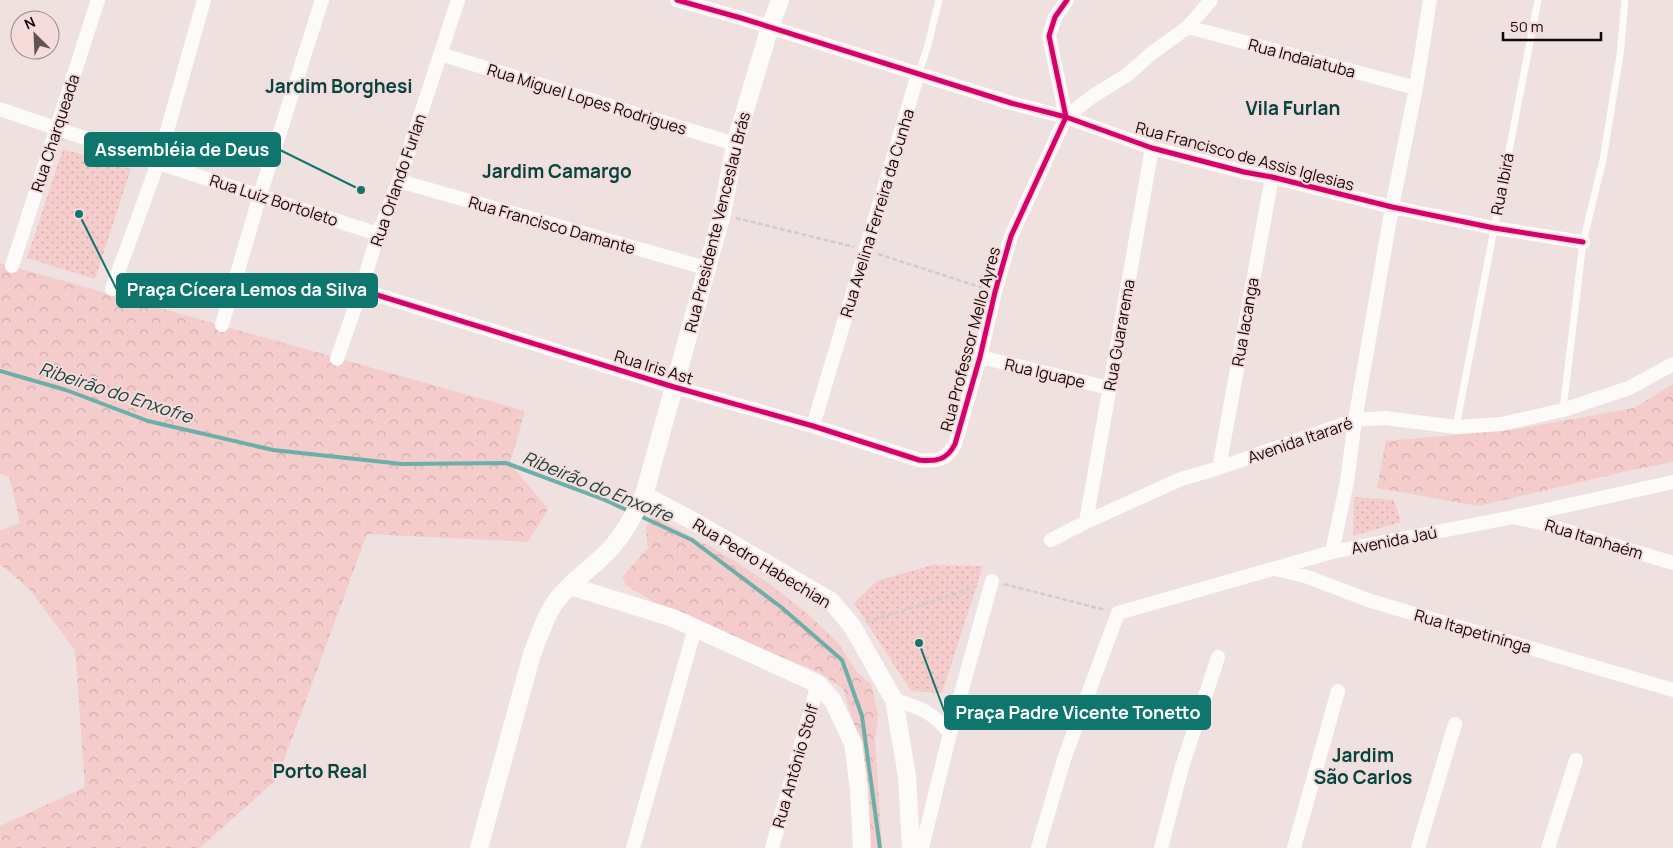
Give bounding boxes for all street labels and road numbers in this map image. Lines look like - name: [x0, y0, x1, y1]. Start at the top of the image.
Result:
- street label: Rua Indaiatuba: [1246, 33, 1358, 83]
- street label: Rua Miguel Lopes Rodrigues: [485, 58, 689, 140]
- street label: Rua Charqueada: [26, 71, 84, 195]
- street label: Rua Avelina Ferreira da Cunha: [835, 106, 919, 320]
- street label: Rua Presidente Venceslau Brás: [679, 109, 755, 335]
- street label: Rua Orlando Furlan: [365, 111, 431, 249]
- street label: Rua Francisco de Assis Iglesias: [1133, 116, 1357, 196]
- street label: Rua Ibirá: [1485, 151, 1519, 217]
- street label: Rua Luiz Bortoleto: [207, 169, 341, 231]
- street label: Rua Francisco Damante: [466, 191, 638, 259]
- street label: Rua Professor Mello Ayres: [935, 244, 1005, 434]
- street label: Rua Iacanga: [1226, 276, 1264, 368]
- street label: Rua Guararema: [1098, 278, 1140, 392]
- street label: Rua Iris Ast: [612, 345, 696, 389]
- street label: Rua Iguape: [1003, 353, 1087, 393]
- street label: Avenida Itararé: [1245, 412, 1355, 468]
- street label: Rua Pedro Habechian: [689, 513, 835, 613]
- street label: Rua Itanhaém: [1542, 514, 1646, 564]
- street label: Avenida Jaú: [1349, 521, 1439, 559]
- street label: Rua Itapetininga: [1412, 604, 1534, 658]
- street label: Rua Antônio Stolf: [767, 701, 823, 830]

